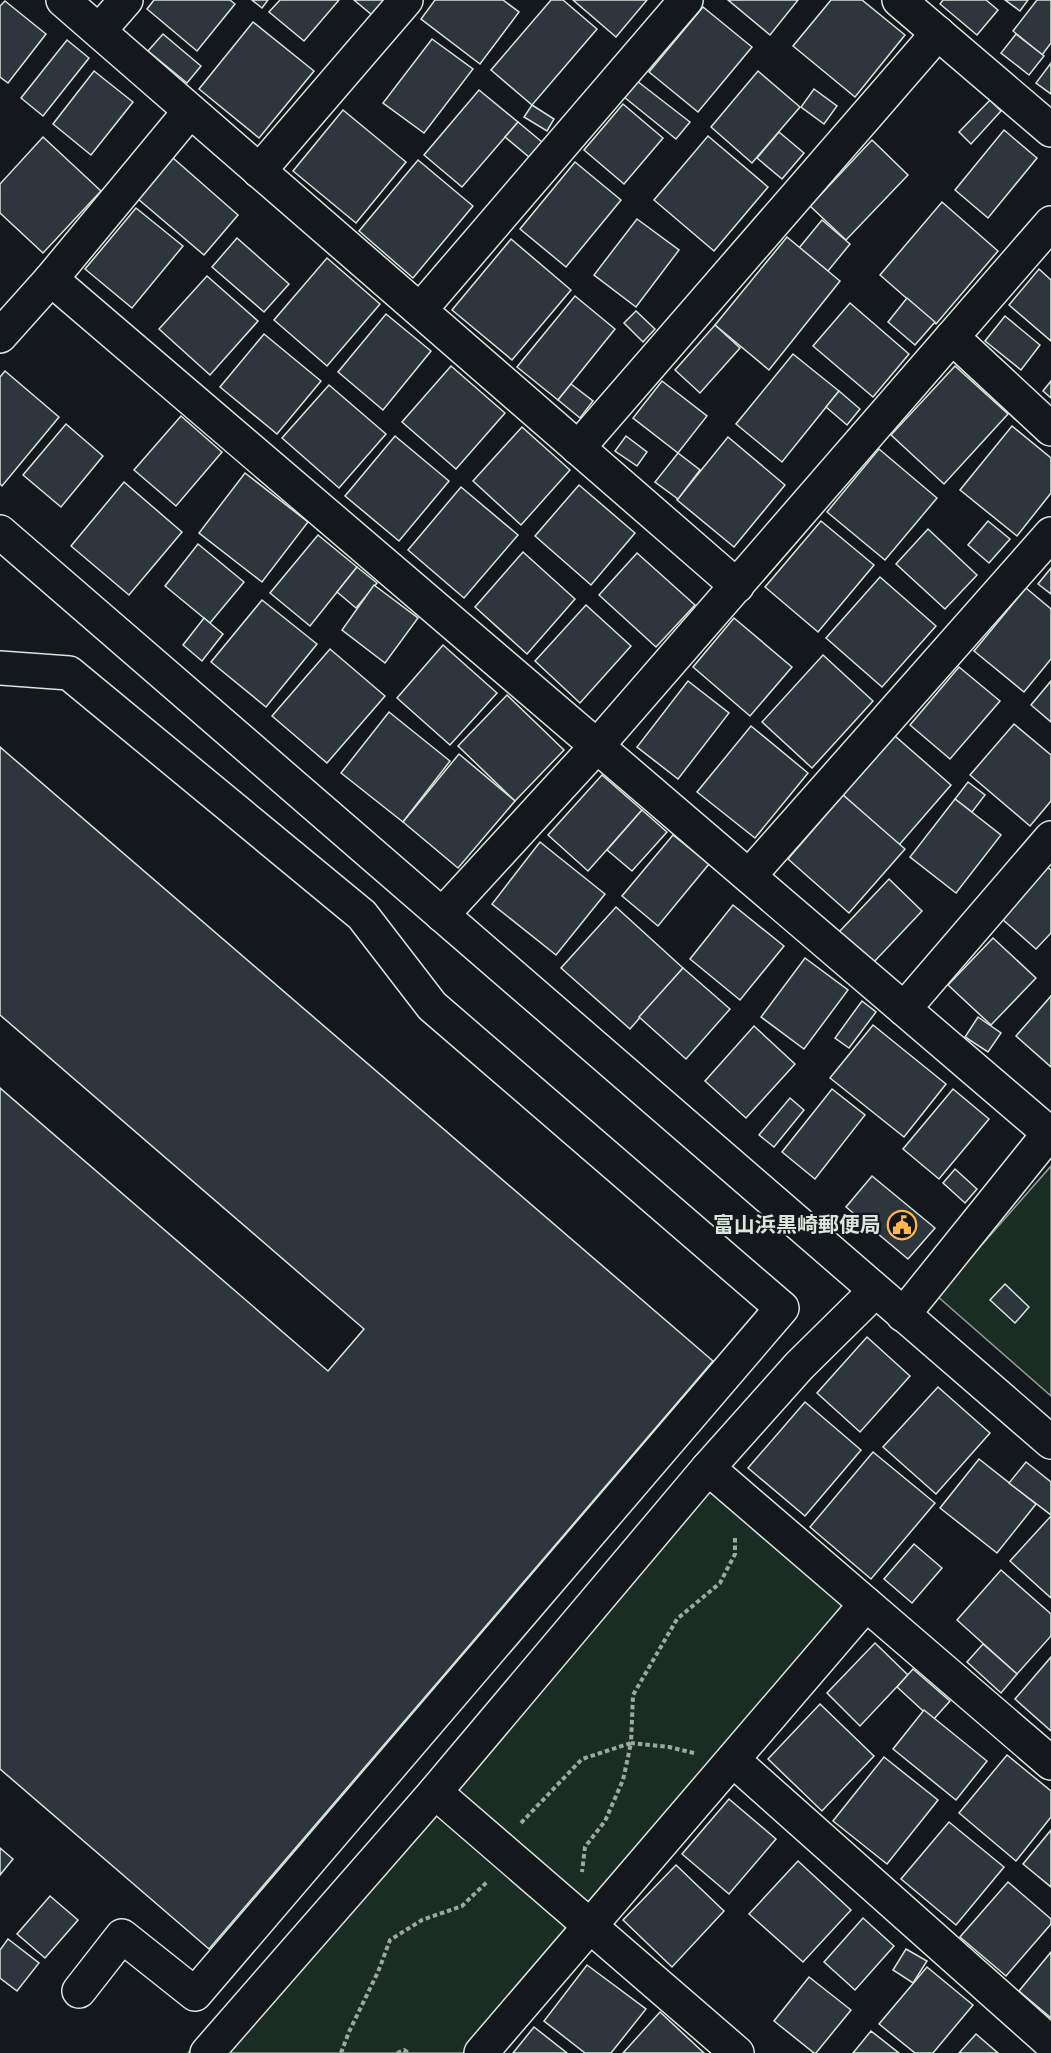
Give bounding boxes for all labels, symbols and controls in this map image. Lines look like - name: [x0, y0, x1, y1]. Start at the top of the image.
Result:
- public building icon: 富山浜黒崎郵便局: [886, 1209, 918, 1241]
- place label: 富山浜黒崎郵便局: [713, 1210, 881, 1240]

